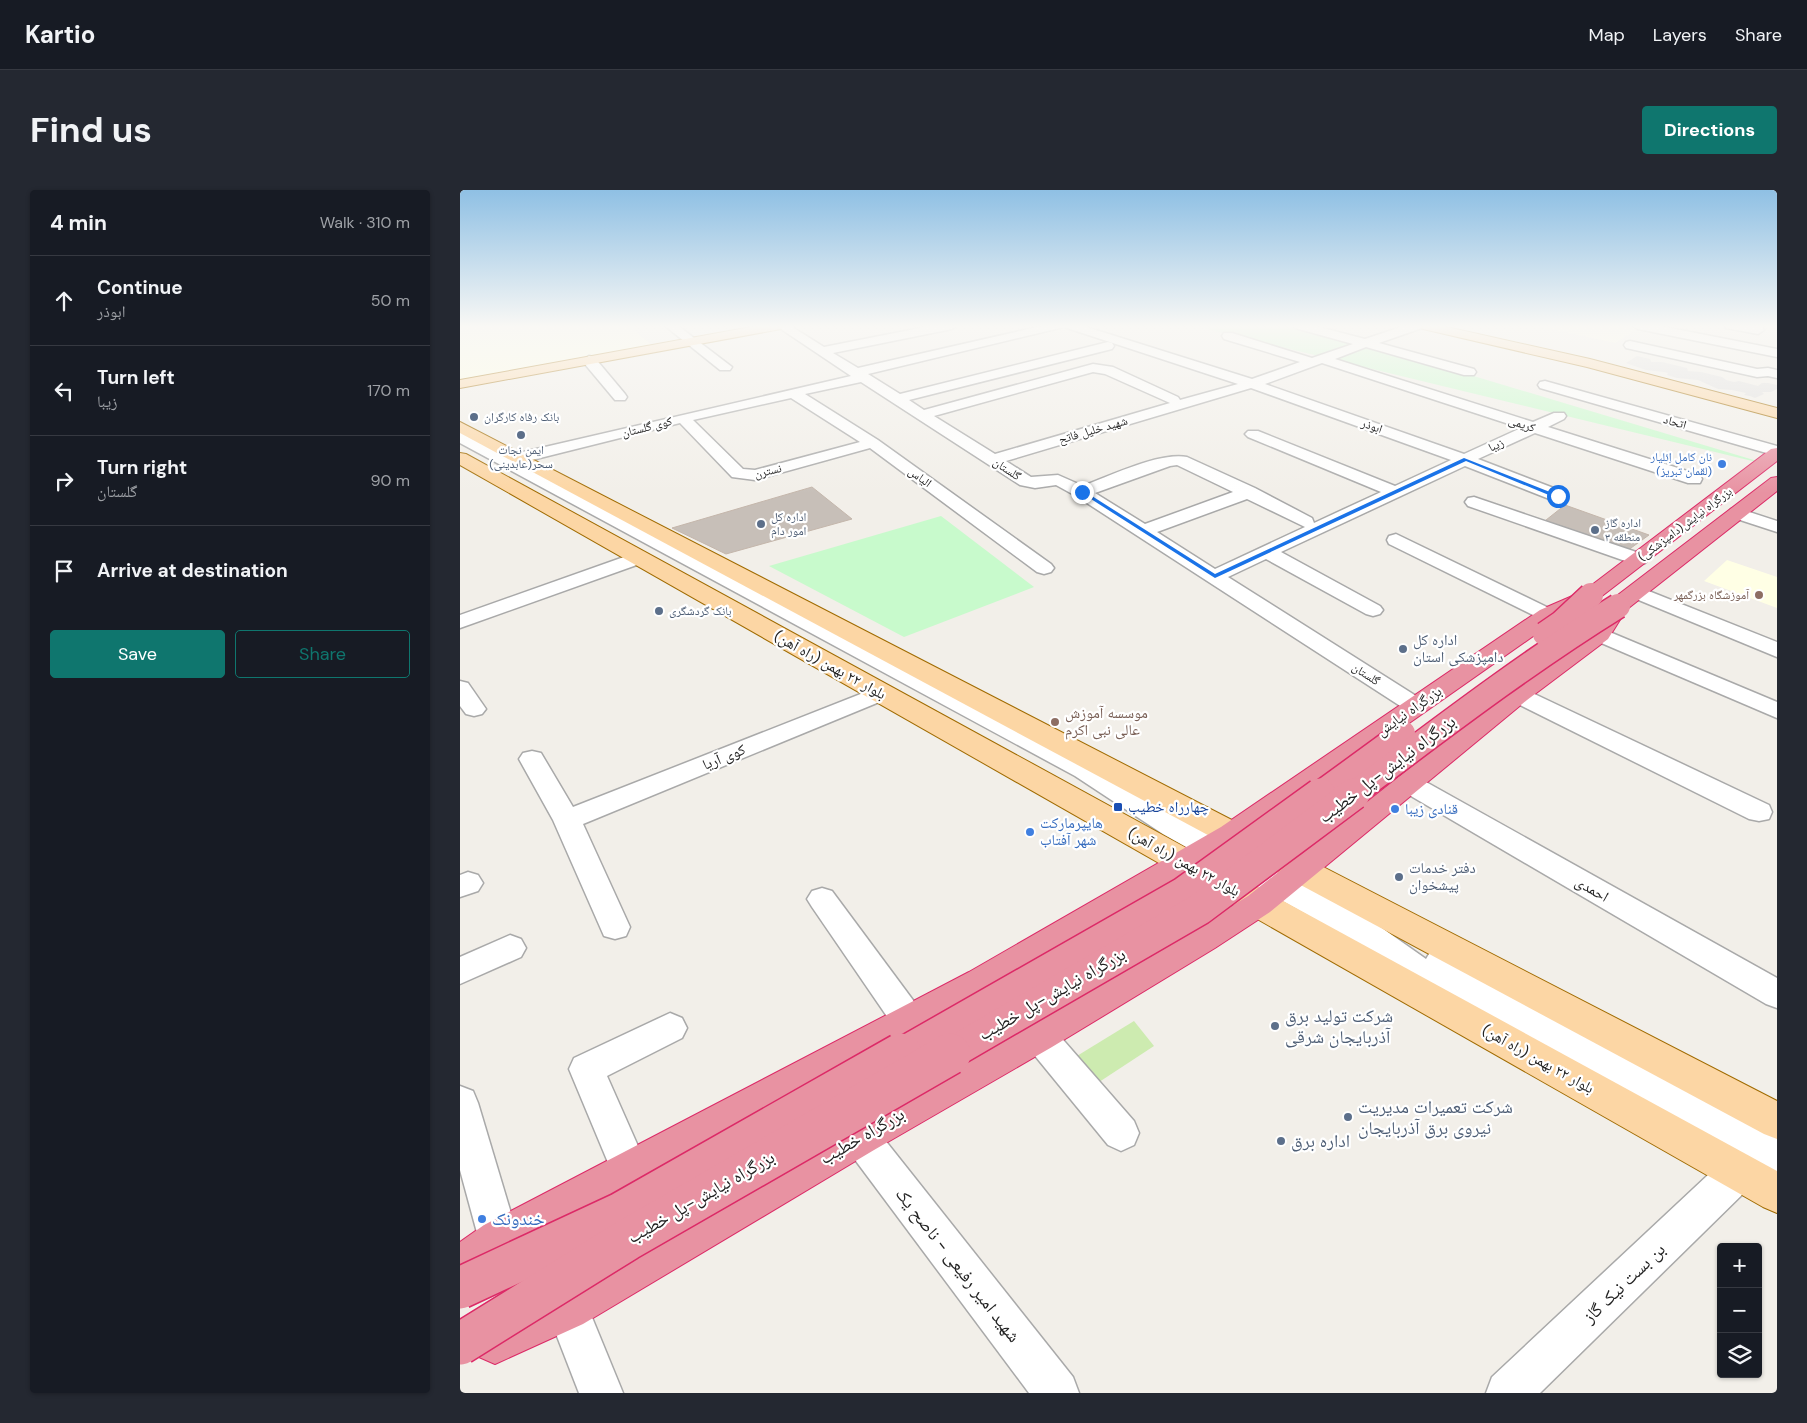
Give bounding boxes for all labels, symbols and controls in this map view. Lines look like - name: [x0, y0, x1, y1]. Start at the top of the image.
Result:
- text: Kartio: [25, 19, 95, 50]
- text: Map: [1589, 23, 1625, 47]
- text: Layers: [1653, 23, 1707, 47]
- text: Share: [1735, 23, 1782, 47]
- button: Directions: [1642, 106, 1777, 154]
- text: Find us: [30, 107, 152, 153]
- text: 4 min: [50, 209, 107, 237]
- text: Walk · 310 m: [320, 212, 410, 233]
- text: Continue: [97, 275, 183, 300]
- icon: ahead: [50, 287, 78, 315]
- text: 50 m: [371, 290, 410, 311]
- text: ابوذر: [97, 301, 126, 322]
- text: Turn left: [97, 365, 175, 390]
- icon: left: [50, 377, 78, 405]
- text: 170 m: [367, 380, 410, 401]
- text: زیبا: [97, 391, 117, 412]
- place label: بانک رفاه کارگران: [484, 409, 559, 425]
- marker: بانک رفاه کارگران: [468, 411, 480, 423]
- street label: اتحاد: [1662, 411, 1688, 433]
- street label: شهید خلیل فاتح: [1057, 412, 1129, 447]
- street label: کریمی: [1507, 412, 1537, 436]
- street label: کوی گلستان: [620, 413, 674, 441]
- street label: ابوذر: [1358, 415, 1385, 437]
- marker: ایمن نجات سحر(عابدینی): [515, 429, 527, 441]
- street label: زیبا: [1486, 434, 1507, 455]
- place label: ایمن نجات سحر(عابدینی): [489, 442, 553, 472]
- place label: نان کامل اِئلیار (لقمان تبریز): [1650, 449, 1712, 479]
- street label: گلستان: [990, 454, 1024, 484]
- text: Turn right: [97, 455, 187, 480]
- marker: نان کامل اِئلیار (لقمان تبریز): [1716, 458, 1728, 470]
- street label: نسترن: [753, 460, 783, 482]
- street label: الیاس: [905, 463, 935, 491]
- icon: right: [50, 467, 78, 495]
- text: 90 m: [370, 470, 410, 491]
- text: گلستان: [97, 481, 137, 502]
- route end: [1071, 481, 1094, 504]
- street label: بزرگراه نیایش(دامپزشکی): [1635, 483, 1735, 565]
- route start: [1547, 485, 1570, 508]
- place label: اداره کل امور دام: [771, 509, 807, 539]
- place label: اداره گاز منطقه ۳: [1604, 515, 1641, 545]
- marker: اداره کل امور دام: [755, 518, 767, 530]
- marker: اداره گاز منطقه ۳: [1589, 524, 1601, 536]
- icon: arrive: [50, 557, 78, 585]
- text: Arrive at destination: [97, 558, 288, 583]
- place label: آموزشگاه بزرگمهر: [1673, 587, 1750, 603]
- marker: آموزشگاه بزرگمهر: [1753, 589, 1765, 601]
- place label: بانک گردشگری: [669, 603, 732, 619]
- marker: بانک گردشگری: [653, 605, 665, 617]
- street label: بلوار ۲۲ بهمن (راه آهن): [770, 626, 890, 704]
- button: Save: [50, 630, 225, 678]
- button: Share: [235, 630, 410, 678]
- place label: اداره کل دامپزشکی استان: [1413, 630, 1504, 667]
- marker: اداره کل دامپزشکی استان: [1397, 643, 1409, 655]
- street label: گلستان: [1349, 659, 1383, 689]
- street label: بزرگراه نیایش: [1372, 681, 1446, 741]
- place label: موسسه آموزش عالی نبی اکرم: [1065, 703, 1148, 740]
- street label: بزرگراه نیایش-پل خطیب: [1313, 709, 1461, 829]
- marker: موسسه آموزش عالی نبی اکرم: [1049, 716, 1061, 728]
- street label: کوی آریا: [699, 739, 749, 775]
- place label: چهارراه خطیب: [1128, 797, 1209, 817]
- place label: قنادی زیبا: [1405, 799, 1458, 819]
- marker: چهارراه خطیب: [1112, 801, 1124, 813]
- marker: قنادی زیبا: [1389, 803, 1401, 815]
- place label: هایپرمارکت شهر آفتاب: [1040, 813, 1103, 850]
- street label: بلوار ۲۲ بهمن (راه آهن): [1124, 823, 1244, 901]
- marker: هایپرمارکت شهر آفتاب: [1024, 826, 1036, 838]
- place label: دفتر خدمات پیشخوان: [1409, 858, 1476, 895]
- marker: دفتر خدمات پیشخوان: [1393, 871, 1405, 883]
- street label: احمدی: [1572, 871, 1612, 907]
- street label: بزرگراه نیایش-پل خطیب: [974, 942, 1130, 1046]
- place label: شرکت تولید برق آذربایجان شرقی: [1285, 1004, 1393, 1049]
- marker: شرکت تولید برق آذربایجان شرقی: [1269, 1020, 1281, 1032]
- street label: بلوار ۲۲ بهمن (راه آهن): [1478, 1020, 1598, 1098]
- place label: شرکت تعمیرات مدیریت نیروی برق آذربایجان: [1358, 1095, 1513, 1140]
- street label: بزرگراه خطیب: [815, 1102, 909, 1170]
- marker: شرکت تعمیرات مدیریت نیروی برق آذربایجان: [1342, 1111, 1354, 1123]
- place label: اداره برق: [1291, 1129, 1350, 1153]
- marker: اداره برق: [1275, 1135, 1287, 1147]
- street label: بزرگراه نیایش-پل خطیب: [623, 1145, 779, 1249]
- street label: شهید امیر رفیعی - ناصح یک: [890, 1183, 1026, 1347]
- place label: خندونک: [492, 1207, 545, 1231]
- marker: خندونک: [476, 1213, 488, 1225]
- street label: بن بست نیک گاز: [1577, 1238, 1670, 1329]
- map controls: [1717, 1243, 1762, 1378]
- button: +: [1717, 1243, 1762, 1288]
- button: −: [1717, 1288, 1762, 1333]
- button: layers: [1717, 1333, 1762, 1378]

